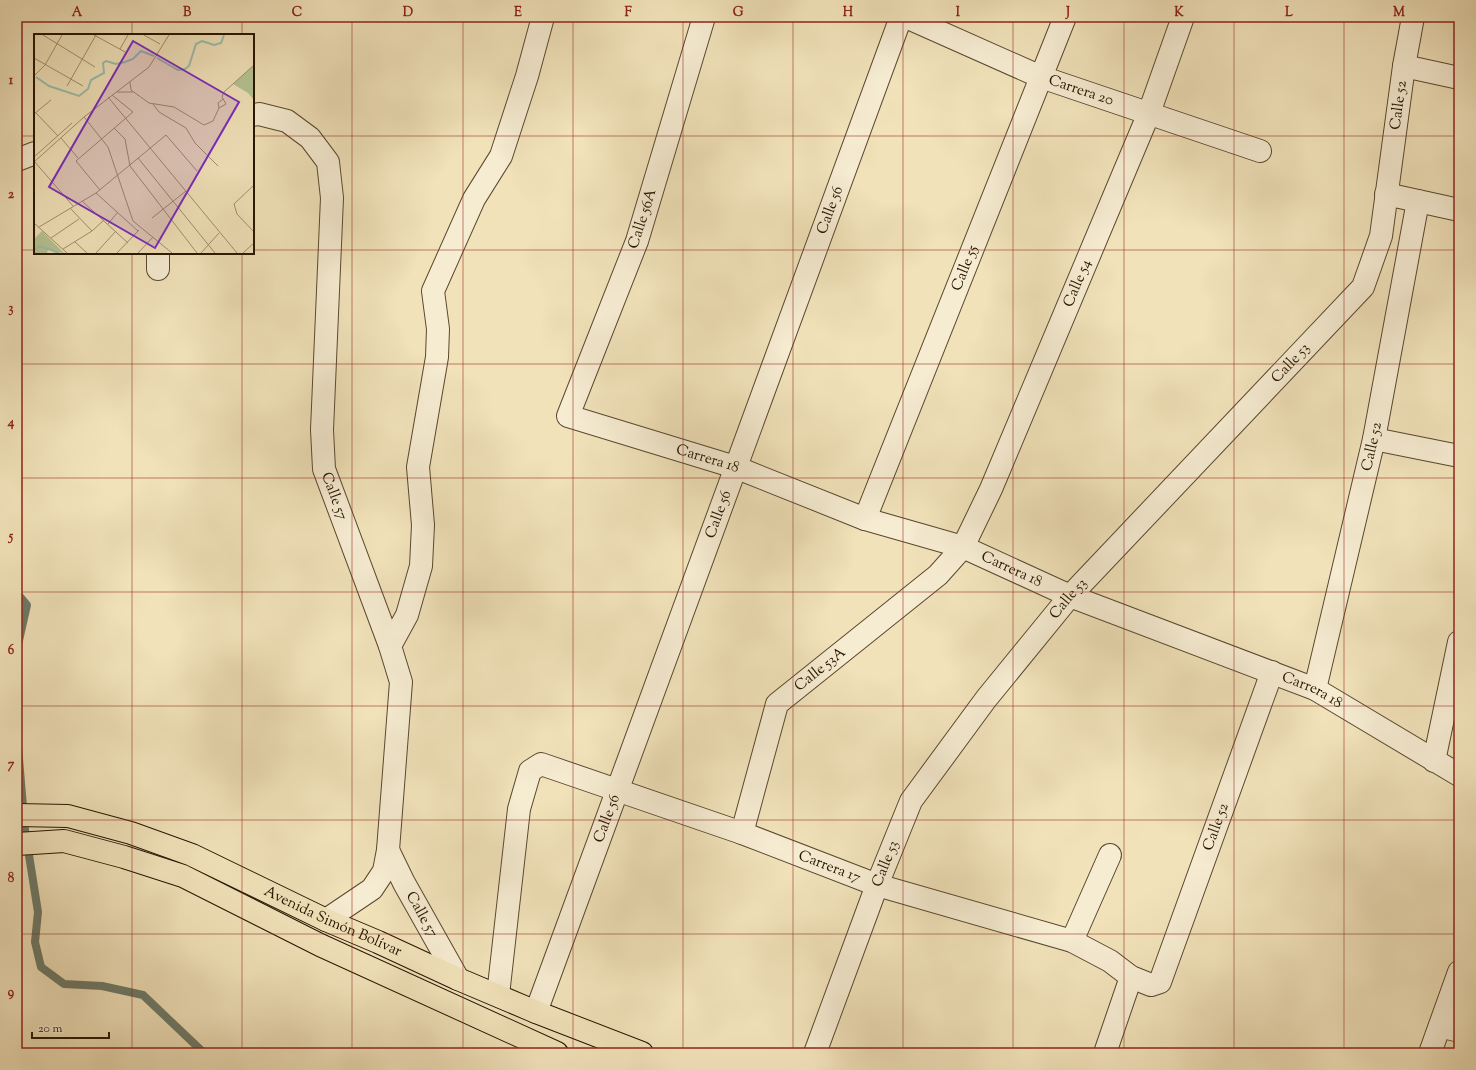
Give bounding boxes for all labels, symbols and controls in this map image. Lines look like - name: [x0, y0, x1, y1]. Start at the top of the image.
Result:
- text: A: [72, 4, 83, 22]
- text: B: [183, 4, 192, 22]
- text: C: [292, 4, 302, 22]
- text: D: [403, 4, 413, 22]
- text: E: [514, 4, 522, 22]
- text: F: [624, 4, 632, 22]
- text: G: [733, 4, 744, 22]
- text: H: [843, 4, 854, 22]
- text: I: [956, 4, 961, 22]
- text: J: [1065, 4, 1070, 22]
- text: K: [1174, 4, 1184, 22]
- text: L: [1285, 4, 1293, 22]
- text: M: [1393, 4, 1405, 22]
- inset map: [34, 34, 254, 254]
- street label: Carrera 20: [1046, 70, 1116, 111]
- text: 1: [9, 72, 14, 90]
- street label: Calle 52: [1385, 79, 1412, 131]
- street label: Calle 56: [812, 183, 849, 237]
- text: 2: [8, 186, 15, 204]
- street label: Calle 56A: [623, 186, 663, 252]
- street label: Calle 55: [946, 242, 984, 294]
- street label: Calle 54: [1058, 256, 1097, 310]
- text: 3: [8, 300, 14, 318]
- street label: Calle 53: [1266, 338, 1315, 388]
- text: 4: [7, 414, 15, 432]
- street label: Calle 52: [1356, 421, 1387, 473]
- street label: Carrera 18: [673, 439, 743, 478]
- street label: Calle 57: [316, 469, 353, 524]
- street label: Calle 56: [700, 487, 737, 541]
- text: 5: [8, 528, 14, 546]
- street label: Carrera 18: [978, 546, 1046, 592]
- street label: Calle 53: [1045, 574, 1092, 624]
- text: 6: [8, 642, 15, 660]
- street label: Calle 53A: [790, 642, 850, 697]
- street label: Carrera 18: [1279, 667, 1347, 714]
- text: 7: [8, 756, 15, 774]
- street label: Calle 56: [589, 792, 625, 846]
- street label: Calle 52: [1198, 800, 1234, 854]
- street label: Calle 53: [867, 837, 904, 890]
- street label: Carrera 17: [795, 845, 864, 888]
- text: 8: [8, 870, 15, 888]
- street label: Avenida Simón Bolívar: [260, 881, 406, 962]
- street label: Calle 57: [400, 888, 443, 942]
- text: 9: [8, 984, 15, 1002]
- scale bar: [32, 1014, 109, 1040]
- text: 20 m: [38, 1020, 63, 1038]

